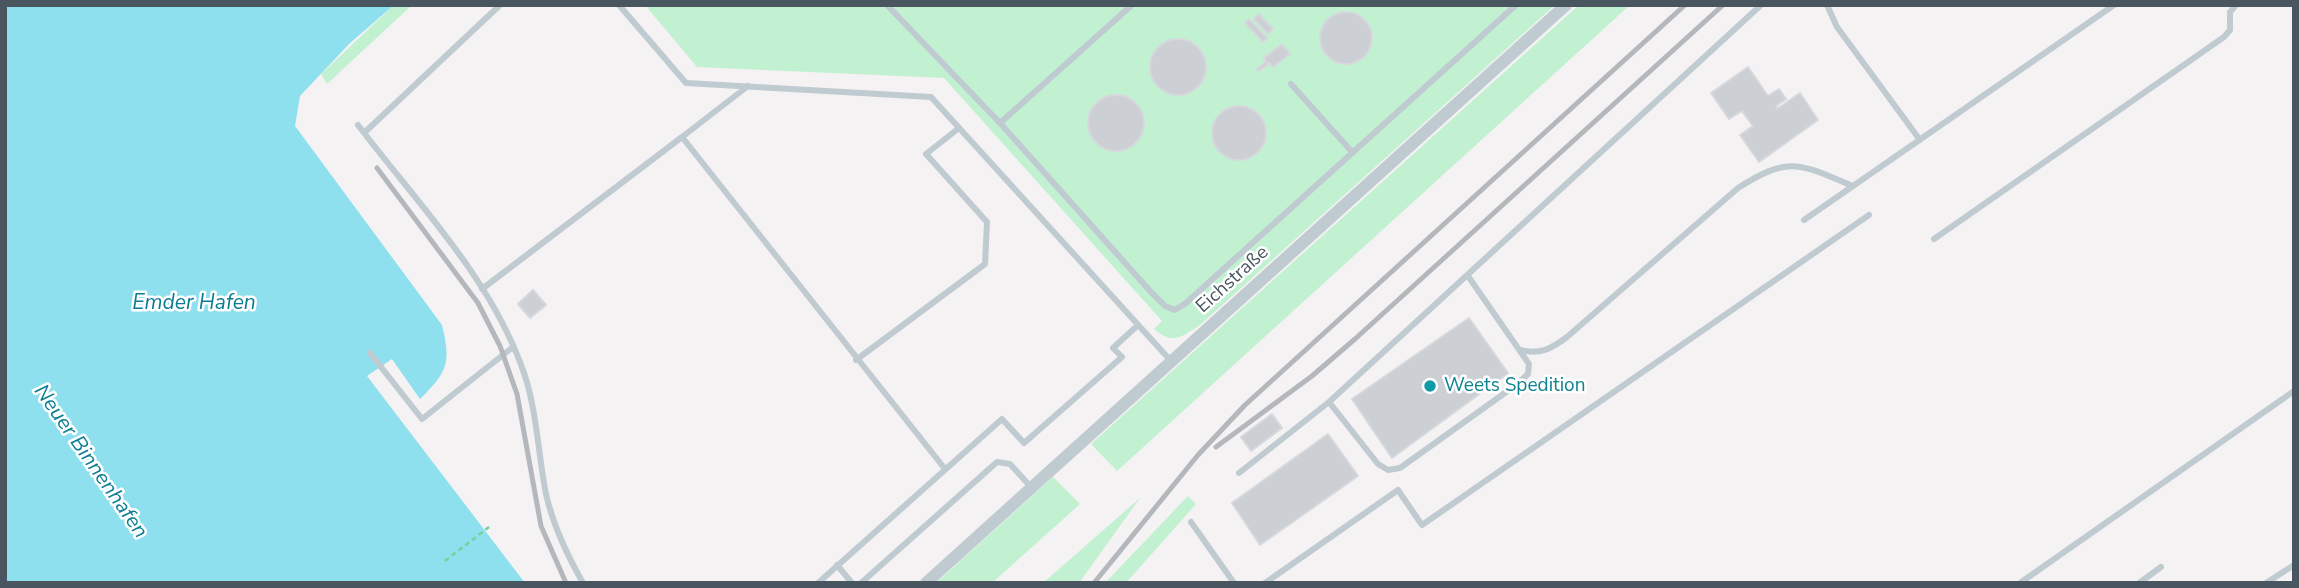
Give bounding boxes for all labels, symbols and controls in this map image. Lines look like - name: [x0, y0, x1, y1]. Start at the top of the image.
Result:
- street label: Eichstraße: [1192, 242, 1274, 318]
- water label: Emder Hafen: [132, 291, 256, 317]
- place label: Weets Spedition: [1444, 375, 1585, 397]
- marker: Weets Spedition: [1422, 378, 1438, 394]
- water label: Neuer Binnenhafen: [28, 380, 152, 544]

